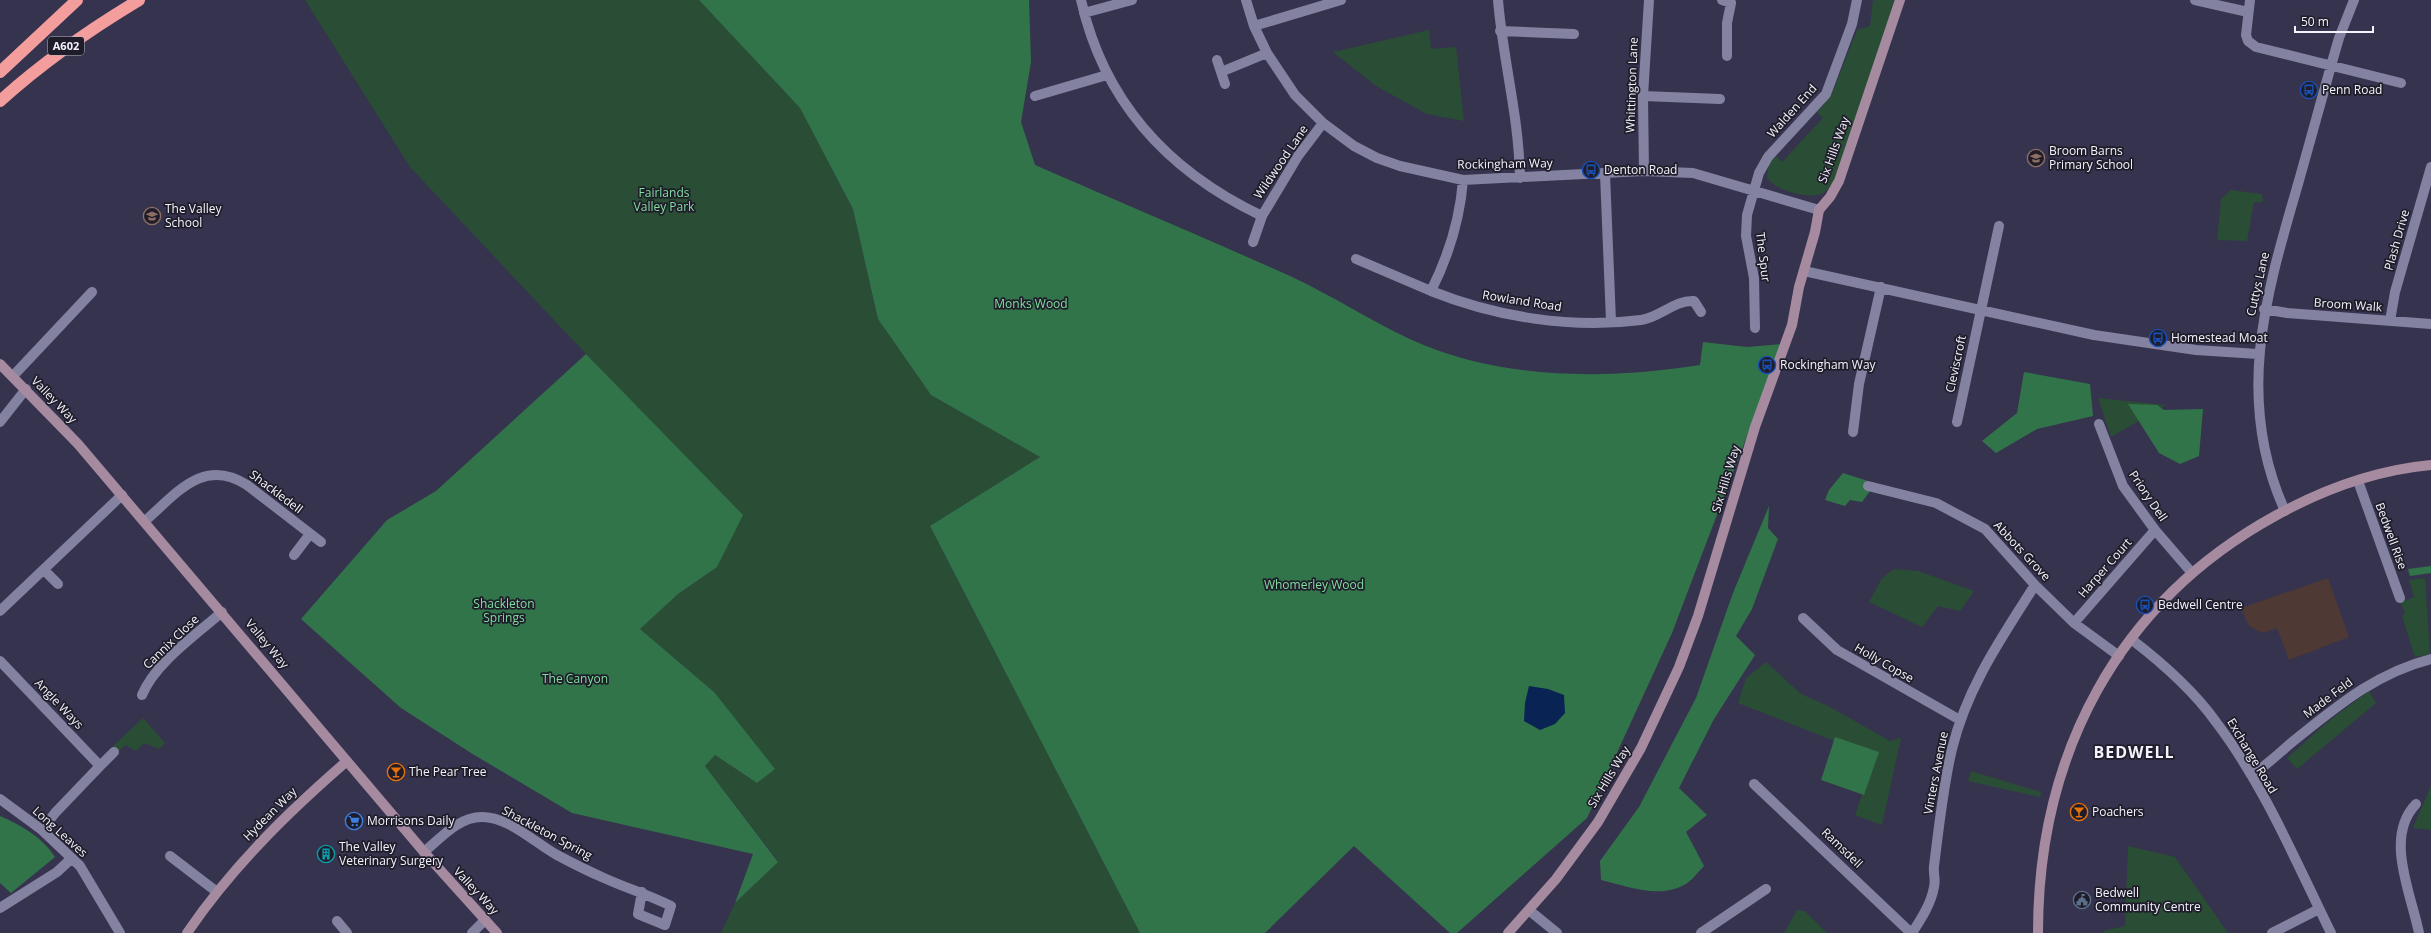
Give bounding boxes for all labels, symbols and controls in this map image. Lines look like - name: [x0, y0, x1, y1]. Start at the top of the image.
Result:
- scale bar: [2295, 8, 2373, 34]
- text: 50 m: [2301, 13, 2329, 30]
- street label: Whittington Lane: [1621, 36, 1642, 133]
- road number: A602: [48, 37, 84, 55]
- street label: Walden End: [1763, 80, 1820, 141]
- bus stop icon: Penn Road: [2299, 80, 2319, 100]
- place label: Penn Road: [2322, 81, 2382, 98]
- street label: Six Hills Way: [1814, 113, 1854, 185]
- street label: Wildwood Lane: [1250, 121, 1312, 202]
- place label: Broom Barns Primary School: [2049, 142, 2133, 173]
- school or university icon: Broom Barns Primary School: [2026, 148, 2046, 168]
- street label: Rockingham Way: [1457, 154, 1554, 173]
- bus stop icon: Denton Road: [1581, 160, 1601, 180]
- place label: Denton Road: [1604, 161, 1677, 178]
- park label: Fairlands Valley Park: [634, 184, 695, 215]
- place label: The Valley School: [165, 200, 222, 231]
- school or university icon: The Valley School: [142, 206, 162, 226]
- street label: Plash Drive: [2380, 207, 2413, 272]
- street label: The Spur: [1752, 231, 1775, 283]
- street label: Cuttys Lane: [2242, 250, 2273, 318]
- street label: Rowland Road: [1481, 286, 1563, 315]
- street label: Broom Walk: [2313, 294, 2383, 315]
- park label: Monks Wood: [994, 295, 1068, 312]
- bus stop icon: Homestead Moat: [2148, 328, 2168, 348]
- place label: Homestead Moat: [2171, 329, 2268, 346]
- street label: Cleviscroft: [1941, 334, 1970, 394]
- bus stop icon: Rockingham Way: [1757, 355, 1777, 375]
- place label: Rockingham Way: [1780, 356, 1877, 373]
- street label: Valley Way: [28, 372, 82, 428]
- street label: Six Hills Way: [1707, 442, 1744, 515]
- street label: Shackledell: [246, 466, 306, 517]
- street label: Priory Dell: [2125, 467, 2172, 524]
- street label: Bedwell Rise: [2372, 500, 2412, 572]
- street label: Abbots Grove: [1990, 517, 2055, 585]
- street label: Harper Court: [2074, 534, 2135, 601]
- park label: Whomerley Wood: [1264, 576, 1364, 593]
- park label: Shackleton Springs: [473, 595, 535, 626]
- bus stop icon: Bedwell Centre: [2135, 595, 2155, 615]
- place label: Bedwell Centre: [2158, 596, 2243, 613]
- street label: Cannix Close: [139, 610, 203, 673]
- street label: Valley Way: [242, 615, 294, 673]
- street label: Holly Copse: [1851, 639, 1917, 687]
- park label: The Canyon: [542, 670, 608, 687]
- street label: Made Feld: [2299, 673, 2356, 722]
- street label: Angle Ways: [31, 675, 88, 733]
- street label: Exchange Road: [2223, 715, 2282, 797]
- street label: Vinters Avenue: [1919, 730, 1952, 816]
- district label: BEDWELL: [2093, 741, 2175, 763]
- street label: Six Hills Way: [1583, 742, 1634, 811]
- bar icon: The Pear Tree: [386, 762, 406, 782]
- place label: The Pear Tree: [409, 763, 487, 780]
- street label: Hydean Way: [239, 782, 301, 844]
- street label: Long Leaves: [29, 802, 92, 861]
- street label: Shackleton Spring: [499, 802, 596, 864]
- bar icon: Poachers: [2069, 802, 2089, 822]
- place label: Poachers: [2092, 803, 2144, 820]
- supermarket icon: Morrisons Daily: [344, 811, 364, 831]
- place label: Morrisons Daily: [367, 812, 455, 829]
- street label: Ramsdell: [1818, 824, 1867, 871]
- place label: The Valley Veterinary Surgery: [339, 838, 444, 869]
- building icon: The Valley Veterinary Surgery: [316, 844, 336, 864]
- street label: Valley Way: [450, 863, 504, 919]
- place label: Bedwell Community Centre: [2095, 884, 2201, 915]
- public building icon: Bedwell Community Centre: [2072, 890, 2092, 910]

